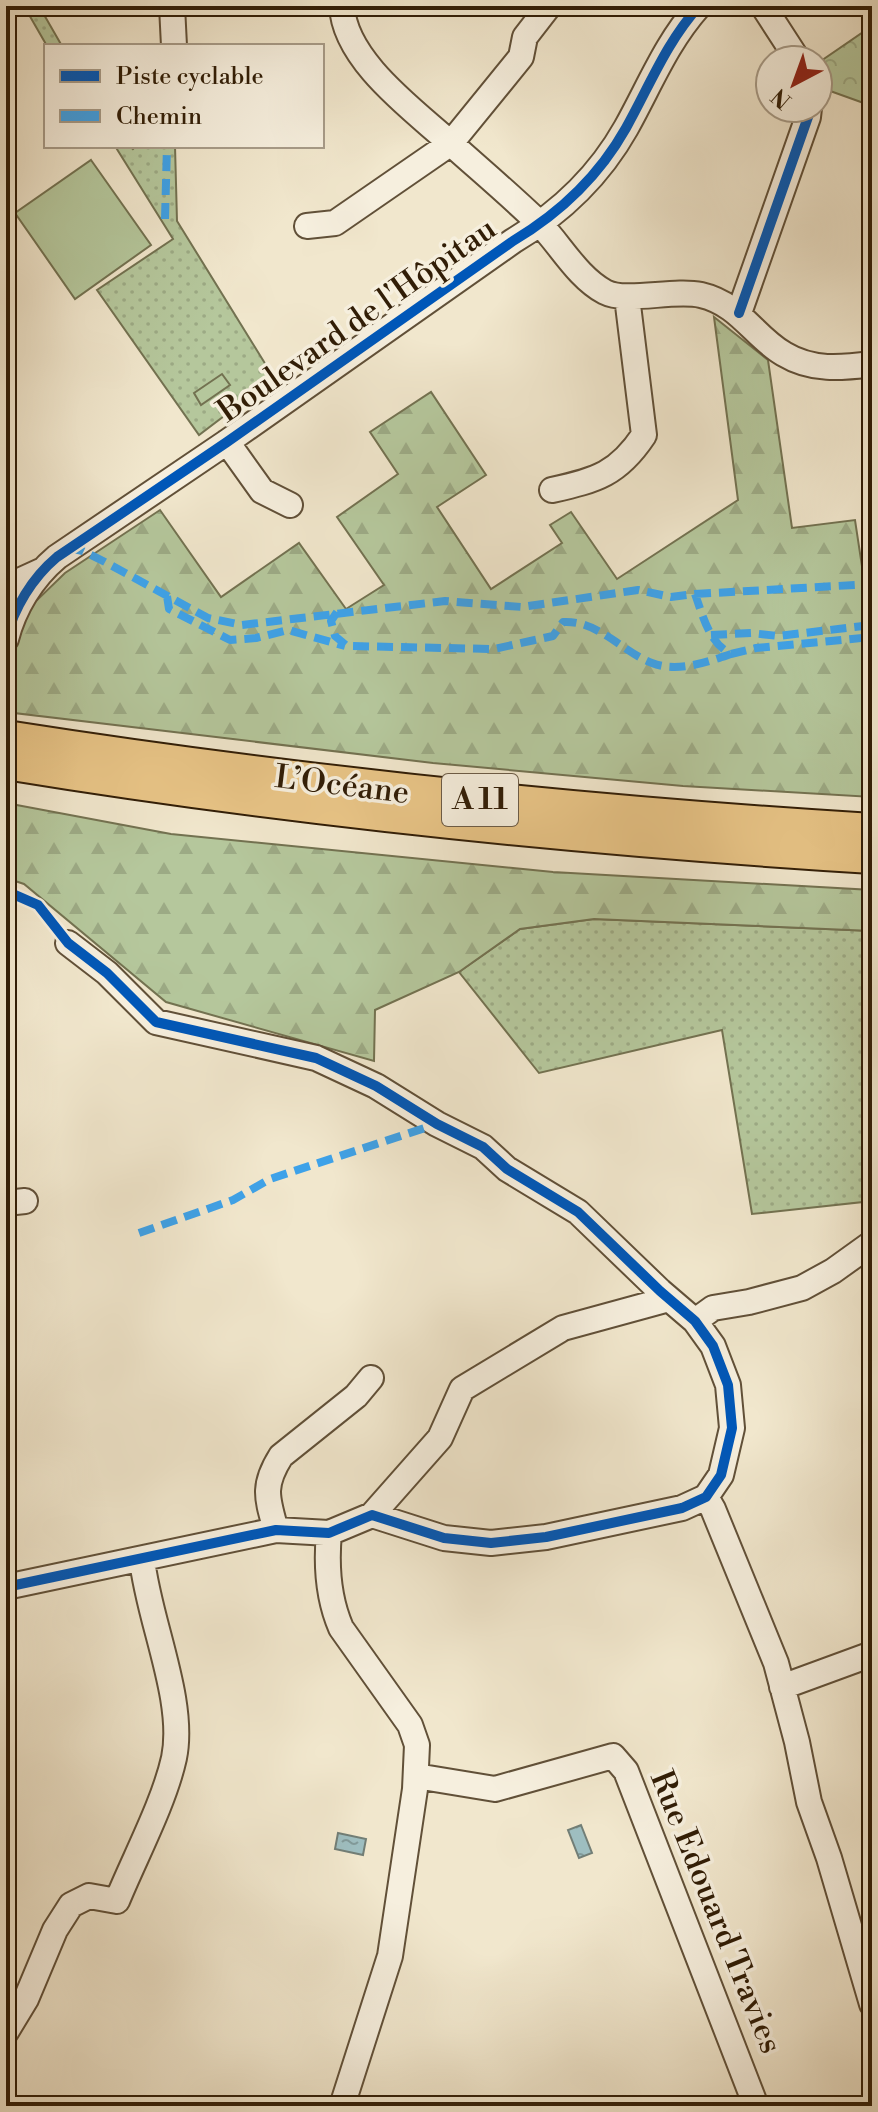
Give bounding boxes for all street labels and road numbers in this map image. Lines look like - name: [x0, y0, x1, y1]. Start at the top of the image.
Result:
- street label: Boulevard de l'Hôpitau: [209, 209, 504, 432]
- street label: L’Océane: [273, 757, 411, 813]
- road number: A 11: [442, 774, 518, 826]
- street label: Rue Edouard Travies: [641, 1765, 791, 2059]

